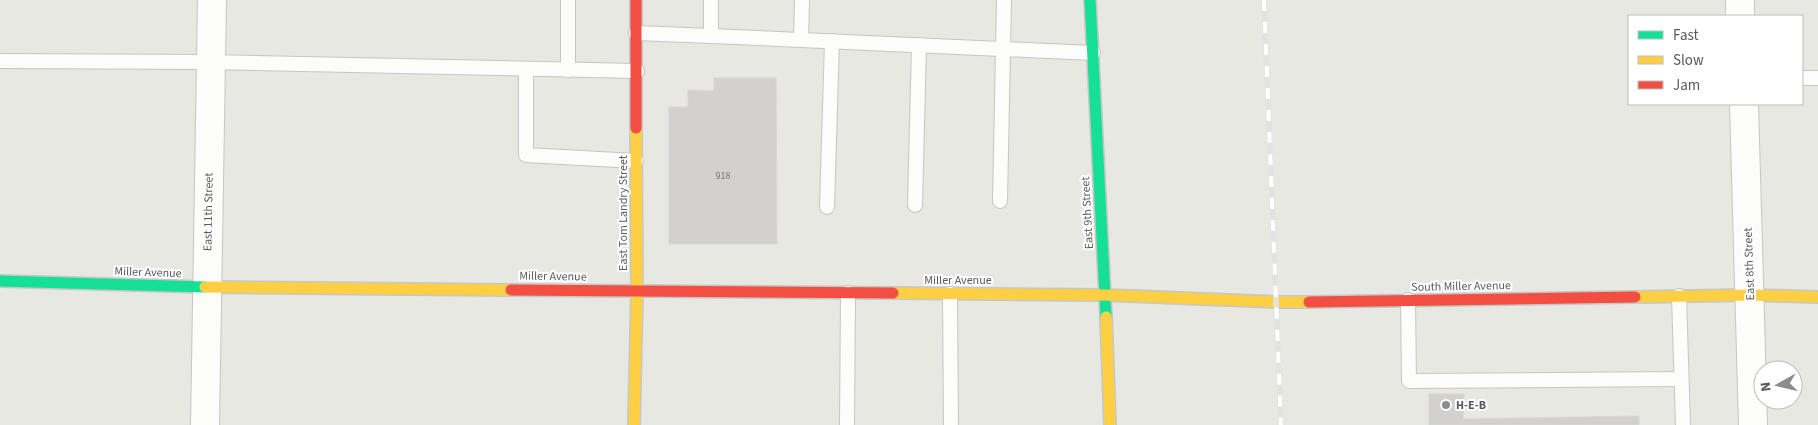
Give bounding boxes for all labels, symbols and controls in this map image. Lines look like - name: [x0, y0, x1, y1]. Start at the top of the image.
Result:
- legend: [1628, 15, 1803, 105]
- text: Fast: [1673, 25, 1699, 46]
- text: Slow: [1673, 50, 1704, 71]
- text: Jam: [1673, 75, 1700, 96]
- street label: East Tom Landry Street: [615, 155, 632, 271]
- house number: 918: [716, 169, 730, 183]
- street label: East 11th Street: [199, 173, 218, 251]
- street label: East 9th Street: [1077, 176, 1098, 250]
- street label: East 8th Street: [1740, 227, 1759, 301]
- street label: Miller Avenue: [114, 263, 182, 282]
- street label: Miller Avenue: [519, 267, 587, 286]
- street label: Miller Avenue: [924, 272, 992, 289]
- street label: South Miller Avenue: [1411, 277, 1511, 296]
- north arrow: [1753, 360, 1803, 410]
- text: N: [1756, 381, 1777, 393]
- place label: H-E-B: [1456, 397, 1486, 414]
- marker: H-E-B: [1440, 399, 1452, 411]

